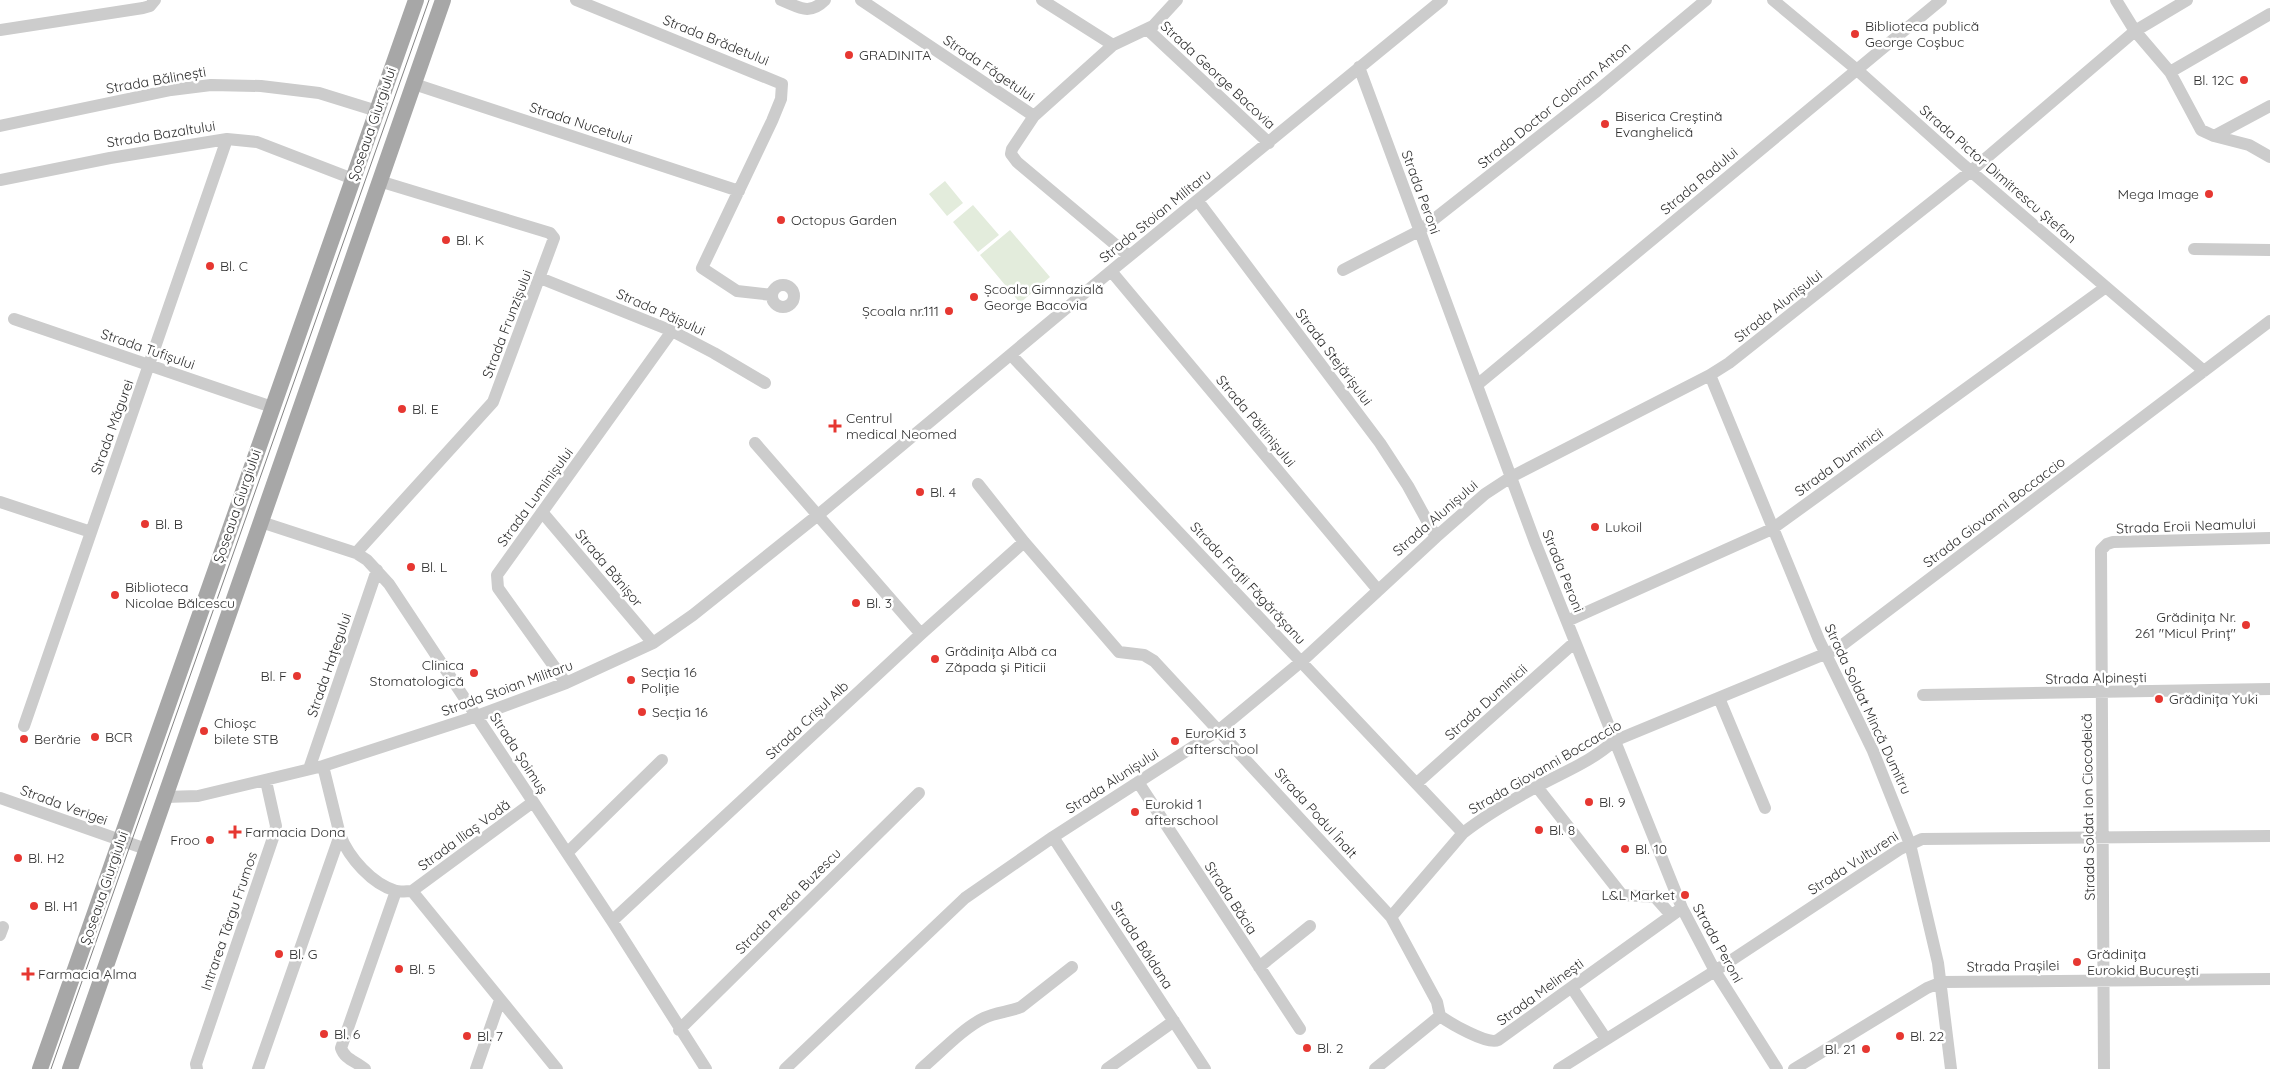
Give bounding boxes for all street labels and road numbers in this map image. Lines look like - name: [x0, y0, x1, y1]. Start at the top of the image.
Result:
- street label: Strada Brădetului: [660, 10, 772, 70]
- street label: Strada George Bacovia: [1157, 17, 1279, 133]
- street label: Strada Făgetului: [940, 31, 1038, 105]
- street label: Strada Doctor Colorian Anton: [1474, 38, 1634, 172]
- street label: Strada Bălinești: [105, 62, 207, 98]
- street label: Șoseaua Giurgiului: [344, 65, 400, 183]
- street label: Strada Nucetului: [527, 98, 635, 148]
- street label: Strada Pictor Dimitrescu Ștefan: [1916, 101, 2080, 247]
- street label: Strada Bazaltului: [105, 117, 217, 151]
- street label: Strada Radului: [1657, 143, 1741, 219]
- street label: Strada Peroni: [1398, 148, 1444, 236]
- street label: Strada Stoian Militaru: [1095, 165, 1215, 267]
- street label: Strada Alunișului: [1730, 266, 1826, 346]
- street label: Strada Frunzișului: [478, 267, 536, 381]
- street label: Strada Păișului: [614, 284, 708, 340]
- street label: Strada Stejărișului: [1292, 305, 1376, 409]
- street label: Strada Tufișului: [98, 324, 198, 374]
- street label: Strada Păltinișului: [1212, 371, 1300, 471]
- street label: Strada Măgurei: [86, 377, 138, 477]
- street label: Strada Duminicii: [1791, 424, 1887, 500]
- street label: Strada Luminișului: [493, 444, 577, 550]
- street label: Șoseaua Giurgiului: [209, 447, 265, 565]
- street label: Strada Giovanni Boccaccio: [1919, 453, 2069, 571]
- street label: Strada Alunișului: [1389, 476, 1481, 560]
- street label: Strada Eroii Neamului: [2116, 515, 2256, 537]
- street label: Strada Frații Făgărășanu: [1186, 518, 1310, 648]
- street label: Strada Bănișor: [571, 525, 647, 611]
- street label: Strada Peroni: [1538, 527, 1588, 615]
- street label: Strada Hațegului: [303, 611, 355, 719]
- street label: Strada Soldat Mincă Dumitru: [1821, 621, 1915, 797]
- street label: Strada Stoian Militaru: [439, 656, 575, 720]
- street label: Strada Duminicii: [1441, 660, 1531, 744]
- street label: Strada Alpinești: [2045, 668, 2147, 688]
- street label: Strada Crișul Alb: [762, 677, 852, 763]
- street label: Strada Șoimuș: [486, 709, 552, 797]
- street label: Strada Soldat Ion Ciocodeică: [2077, 713, 2099, 901]
- street label: Strada Giovanni Boccaccio: [1465, 716, 1625, 818]
- street label: Strada Alunișului: [1062, 744, 1162, 818]
- street label: Strada Podul Înalt: [1271, 764, 1361, 862]
- street label: Strada Verigei: [18, 781, 110, 829]
- street label: Strada Iliaș Vodă: [414, 795, 514, 875]
- street label: Strada Vultureni: [1804, 827, 1902, 899]
- street label: Șoseaua Giurgiului: [76, 829, 132, 947]
- street label: Strada Preda Buzescu: [731, 844, 845, 958]
- street label: Intrarea Târgu Frumos: [197, 849, 261, 993]
- street label: Strada Băcia: [1201, 858, 1261, 938]
- street label: Strada Bâldana: [1107, 898, 1177, 992]
- street label: Strada Peroni: [1689, 900, 1747, 986]
- street label: Strada Melinești: [1493, 954, 1587, 1030]
- street label: Strada Prașilei: [1966, 956, 2060, 976]

